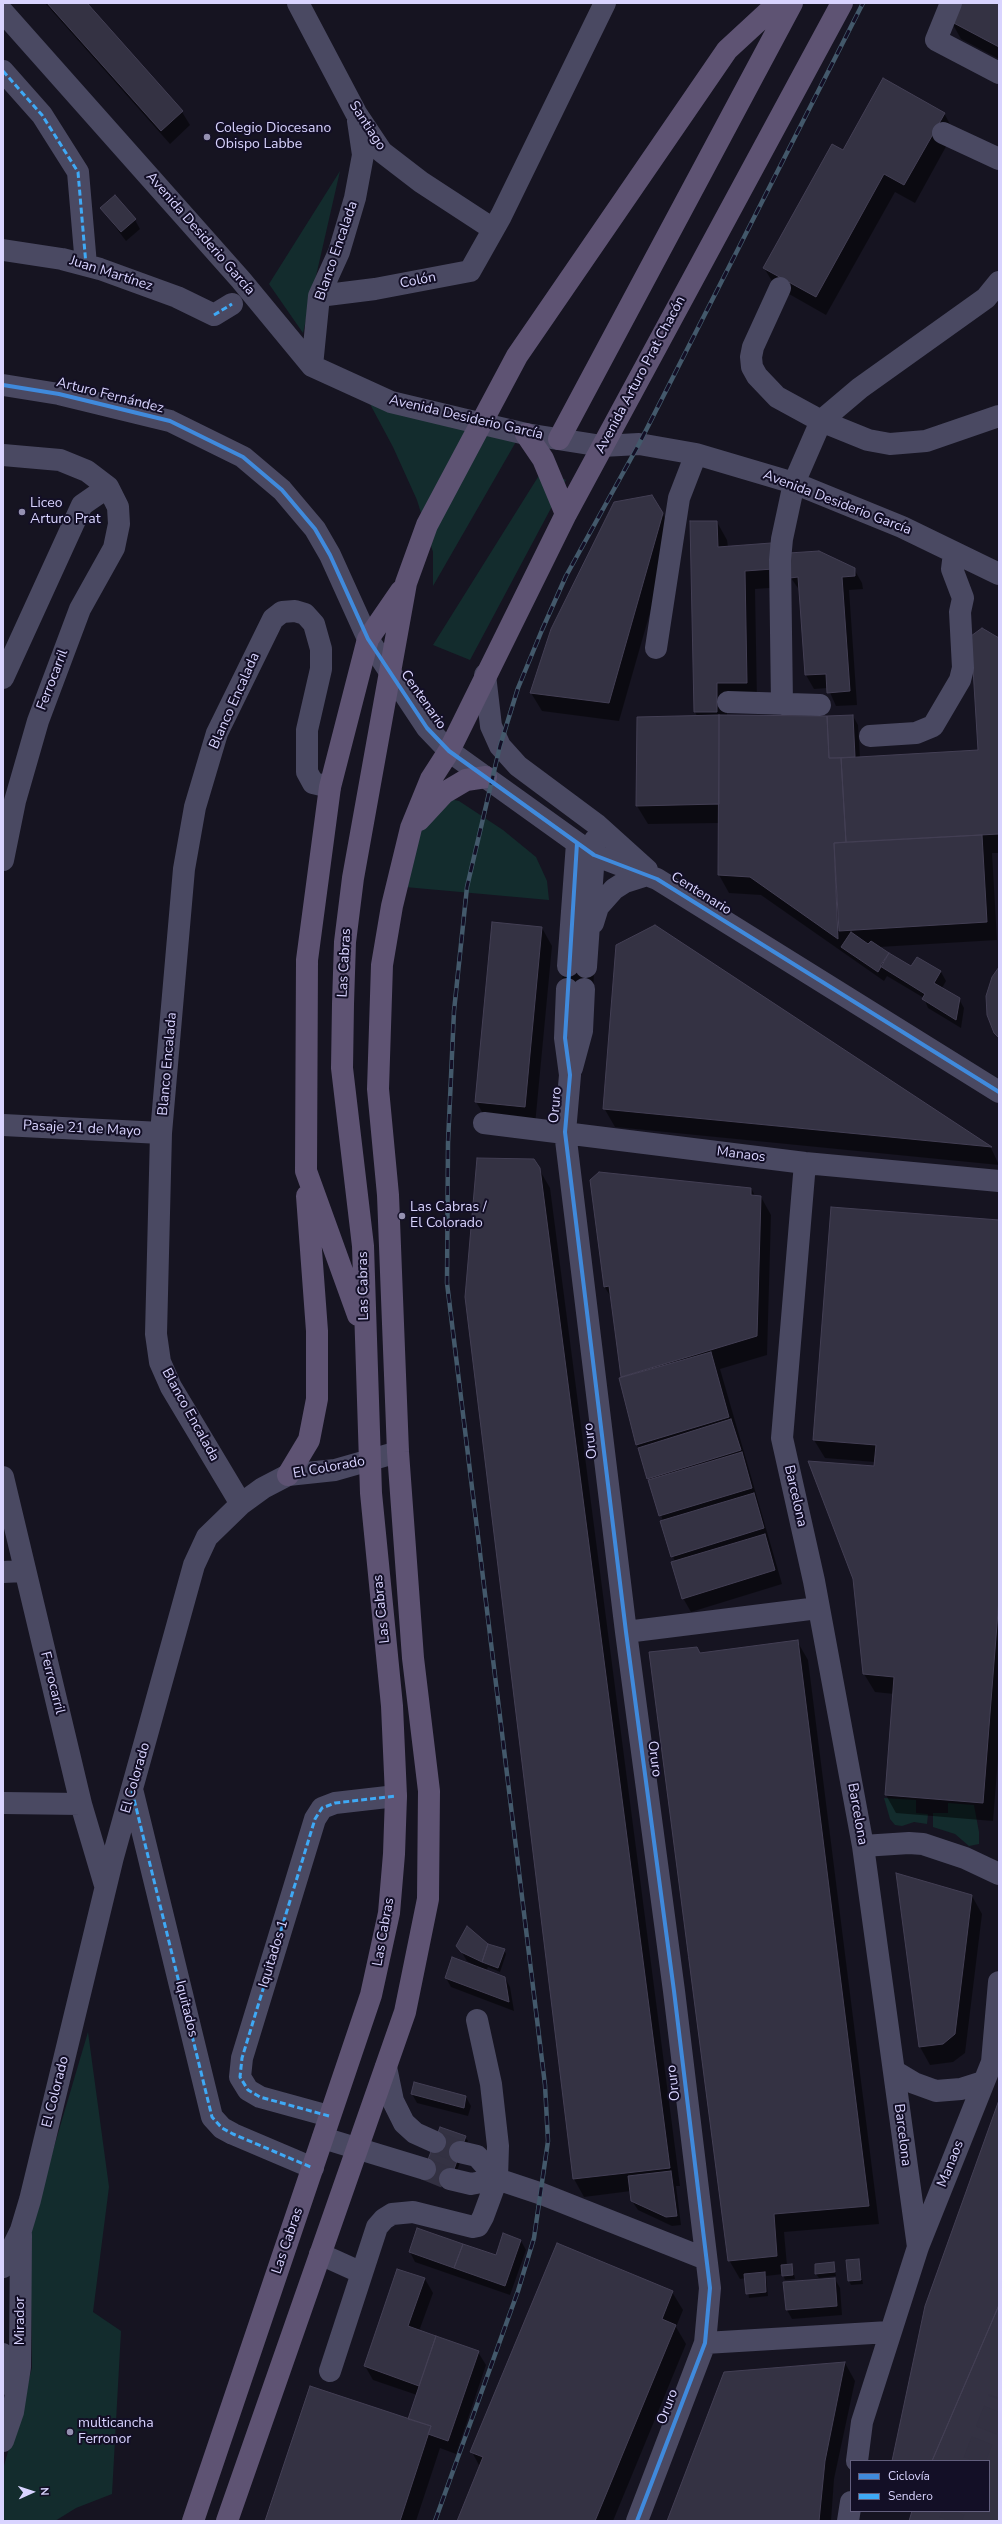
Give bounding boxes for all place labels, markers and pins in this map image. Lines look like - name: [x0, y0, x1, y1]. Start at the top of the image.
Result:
- place label: Colegio Diocesano Obispo Labbe: [215, 121, 331, 154]
- marker: Colegio Diocesano Obispo Labbe: [202, 132, 212, 142]
- place label: Liceo Arturo Prat: [30, 496, 101, 528]
- marker: Liceo Arturo Prat: [17, 507, 27, 517]
- place label: Las Cabras / El Colorado: [410, 1200, 487, 1232]
- marker: Las Cabras / El Colorado: [397, 1211, 407, 1221]
- place label: multicancha Ferronor: [78, 2416, 154, 2448]
- marker: multicancha Ferronor: [65, 2427, 75, 2437]

